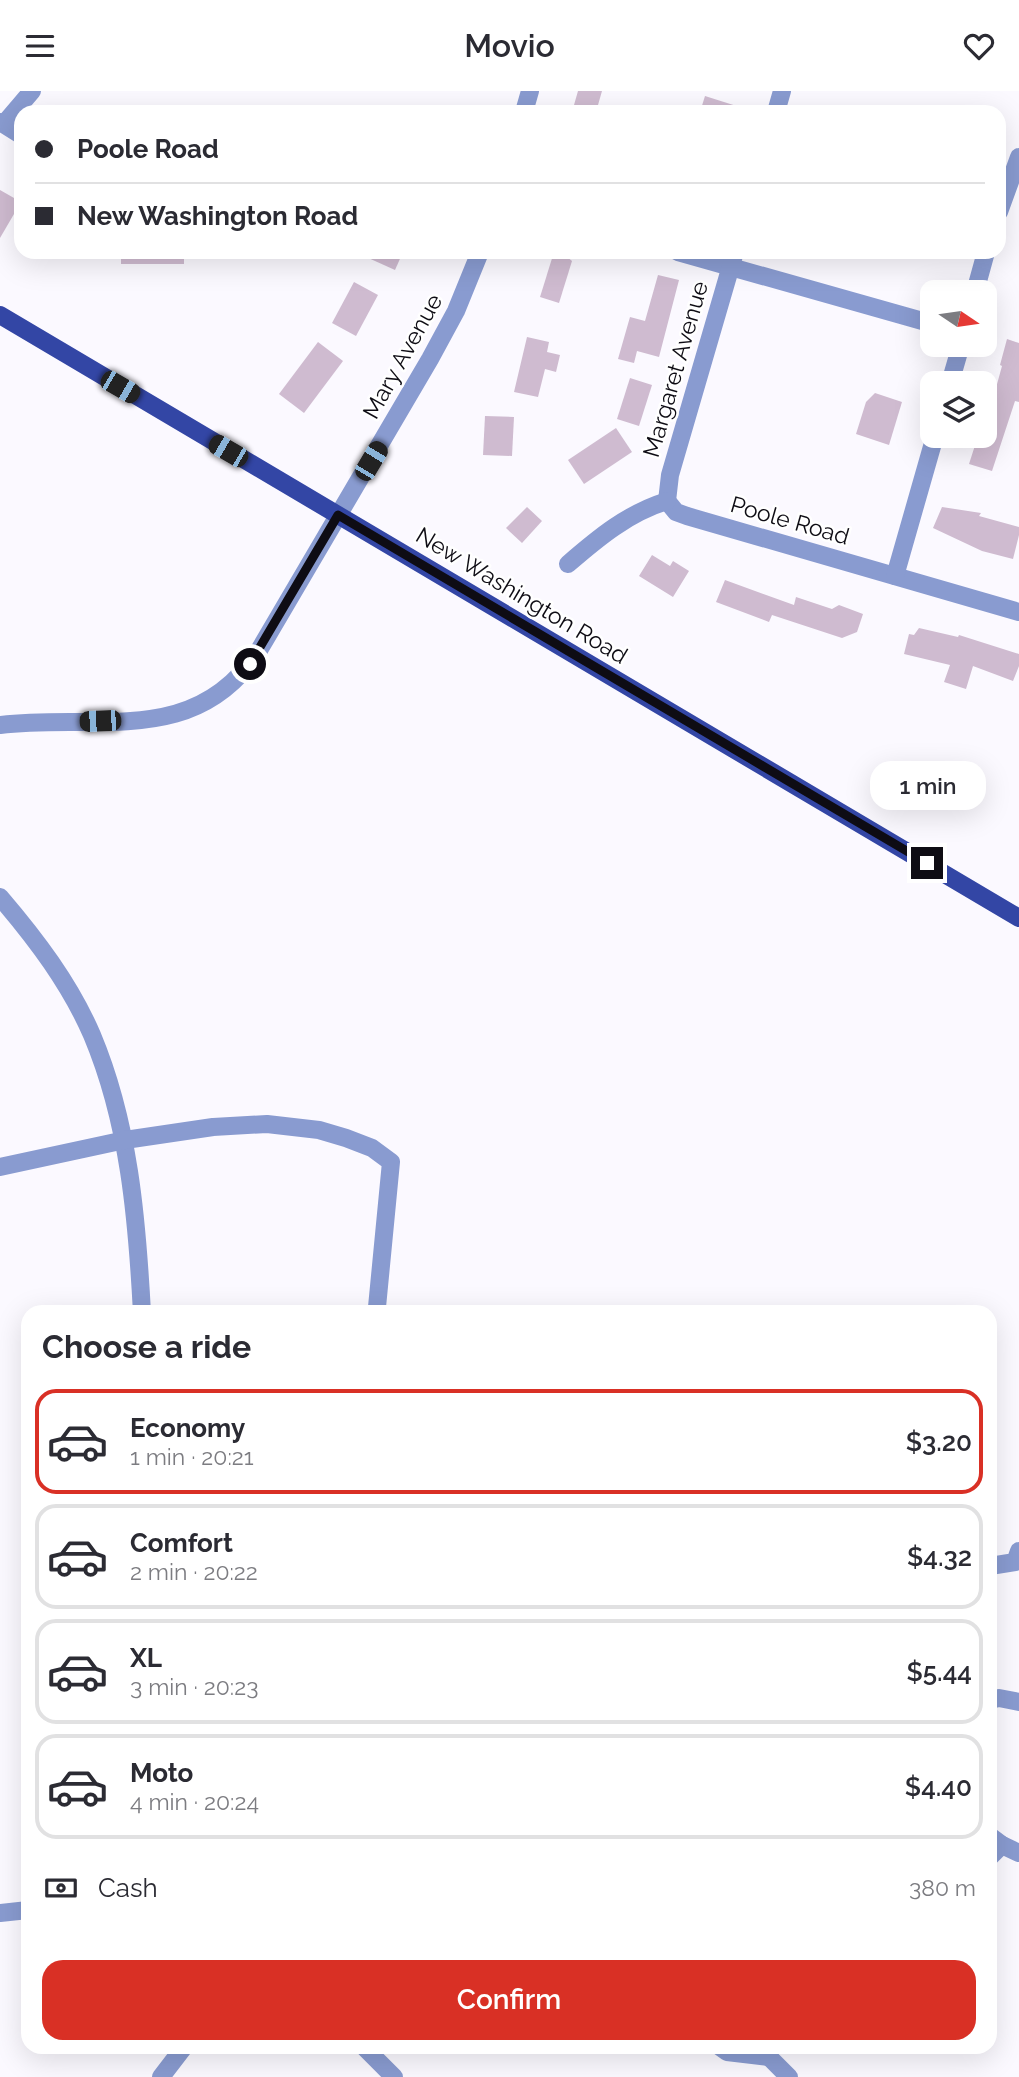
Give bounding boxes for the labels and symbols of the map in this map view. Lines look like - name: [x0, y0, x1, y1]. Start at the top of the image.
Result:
- street label: Margaret Avenue: [637, 278, 713, 460]
- north arrow: [920, 280, 998, 357]
- street label: Mary Avenue: [357, 289, 447, 423]
- car: [97, 367, 144, 407]
- car: [205, 431, 252, 471]
- car: [352, 438, 391, 484]
- street label: Poole Road: [728, 490, 852, 550]
- street label: New Washington Road: [411, 521, 633, 669]
- route start: [234, 648, 266, 680]
- car: [79, 710, 122, 732]
- callout: 1 min: [869, 761, 985, 811]
- route end: [911, 847, 943, 879]

